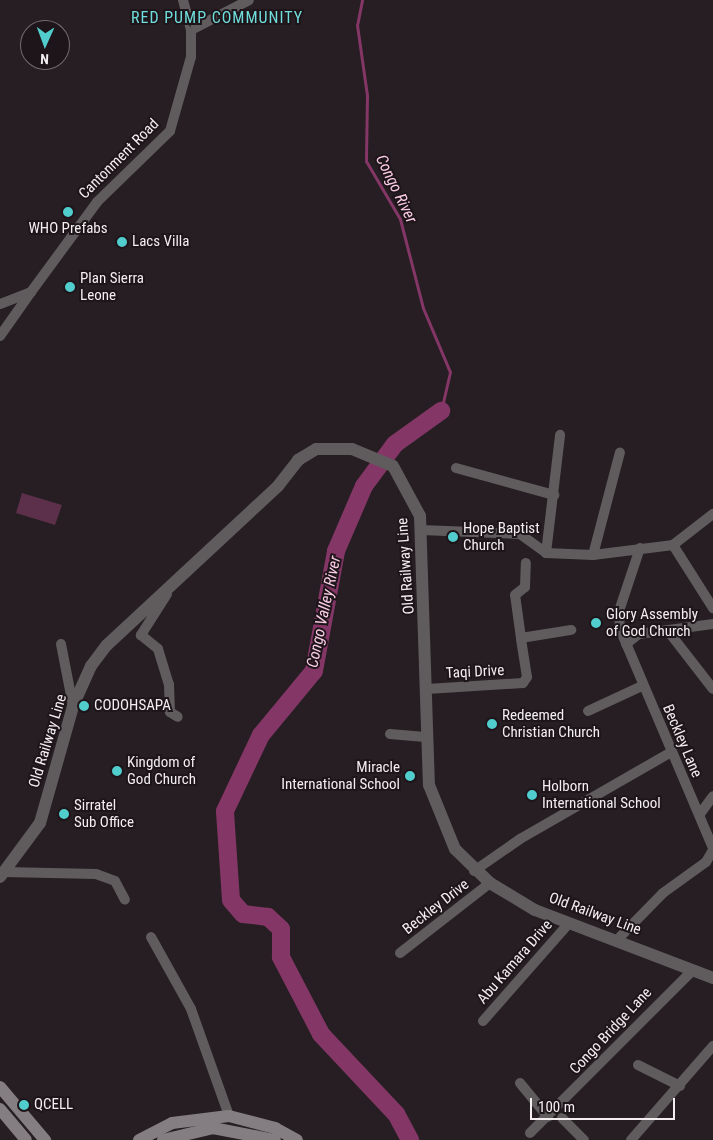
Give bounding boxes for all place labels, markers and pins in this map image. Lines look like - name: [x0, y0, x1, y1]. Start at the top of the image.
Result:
- marker: WHO Prefabs: [62, 206, 74, 218]
- place label: WHO Prefabs: [28, 220, 108, 238]
- place label: Lacs Villa: [132, 233, 189, 251]
- marker: Lacs Villa: [116, 236, 128, 248]
- place label: Plan Sierra Leone: [80, 269, 144, 304]
- marker: Plan Sierra Leone: [64, 281, 76, 293]
- place label: Hope Baptist Church: [463, 519, 540, 554]
- marker: Hope Baptist Church: [447, 531, 459, 543]
- place label: Glory Assembly of God Church: [606, 605, 698, 640]
- marker: Glory Assembly of God Church: [590, 617, 602, 629]
- place label: CODOHSAPA: [94, 697, 171, 715]
- marker: CODOHSAPA: [78, 700, 90, 712]
- place label: Redeemed Christian Church: [502, 706, 600, 741]
- marker: Redeemed Christian Church: [486, 718, 498, 730]
- place label: Kingdom of God Church: [127, 753, 196, 788]
- place label: Miracle International School: [281, 758, 400, 793]
- marker: Kingdom of God Church: [111, 765, 123, 777]
- marker: Miracle International School: [404, 770, 416, 782]
- place label: Holborn International School: [542, 777, 661, 812]
- marker: Holborn International School: [526, 789, 538, 801]
- place label: Sirratel Sub Office: [74, 796, 134, 831]
- marker: Sirratel Sub Office: [58, 808, 70, 820]
- place label: QCELL: [34, 1096, 73, 1114]
- marker: QCELL: [18, 1099, 30, 1111]

